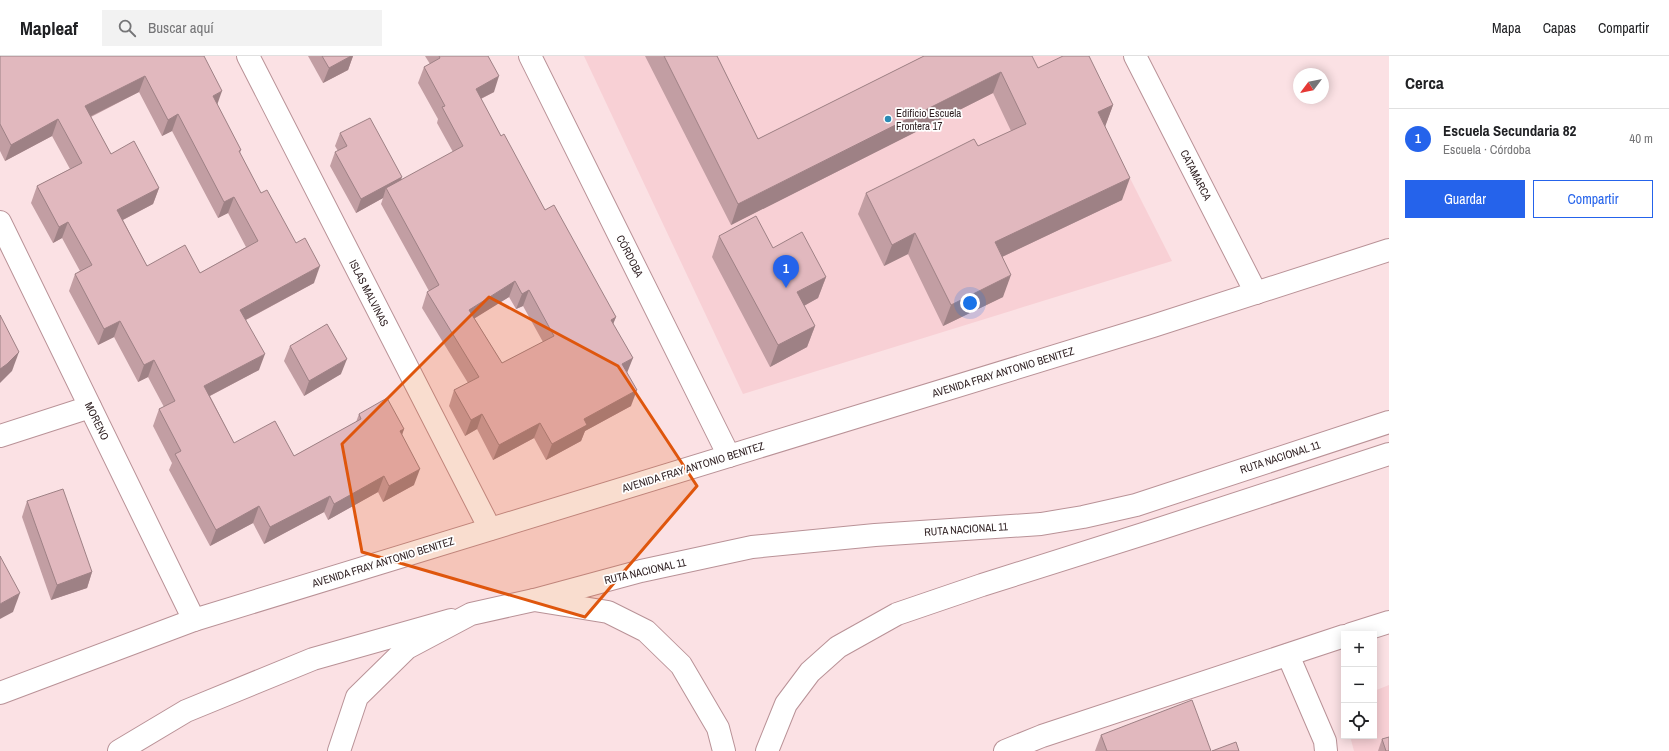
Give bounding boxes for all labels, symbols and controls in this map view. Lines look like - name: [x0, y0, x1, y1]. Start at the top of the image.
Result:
- search box: [102, 10, 382, 46]
- text: Mapleaf: [20, 15, 78, 41]
- icon: search: [116, 17, 138, 39]
- text: Buscar aquí: [148, 17, 214, 38]
- text: Mapa: [1492, 19, 1521, 37]
- text: Capas: [1543, 19, 1576, 37]
- text: Compartir: [1598, 19, 1649, 37]
- north arrow: [1293, 68, 1329, 104]
- text: Cerca: [1405, 71, 1444, 94]
- place label: Edificio Escuela Frontera 17: [896, 106, 961, 133]
- marker: Edificio Escuela Frontera 17: [883, 114, 893, 124]
- text: Escuela Secundaria 82: [1443, 120, 1576, 141]
- text: 1: [1415, 130, 1421, 147]
- text: 40 m: [1629, 130, 1653, 147]
- text: Escuela · Córdoba: [1443, 141, 1531, 158]
- street label: CATAMARCA: [1177, 147, 1215, 204]
- button: Guardar: [1405, 180, 1525, 218]
- button: Compartir: [1533, 180, 1653, 218]
- street label: CÓRDOBA: [613, 233, 647, 280]
- pin: 1: [773, 255, 799, 288]
- street label: ISLAS MALVINAS: [346, 257, 392, 329]
- your location: [960, 293, 980, 313]
- street label: AVENIDA FRAY ANTONIO BENITEZ: [929, 344, 1076, 401]
- street label: MORENO: [82, 400, 112, 442]
- street label: RUTA NACIONAL 11: [1238, 437, 1322, 477]
- street label: AVENIDA FRAY ANTONIO BENITEZ: [619, 439, 766, 496]
- street label: RUTA NACIONAL 11: [924, 519, 1008, 539]
- street label: AVENIDA FRAY ANTONIO BENITEZ: [309, 534, 456, 591]
- street label: RUTA NACIONAL 11: [603, 555, 687, 587]
- map controls: [1341, 631, 1377, 739]
- button: +: [1341, 631, 1377, 667]
- button: −: [1341, 667, 1377, 703]
- button: locate: [1341, 703, 1377, 739]

